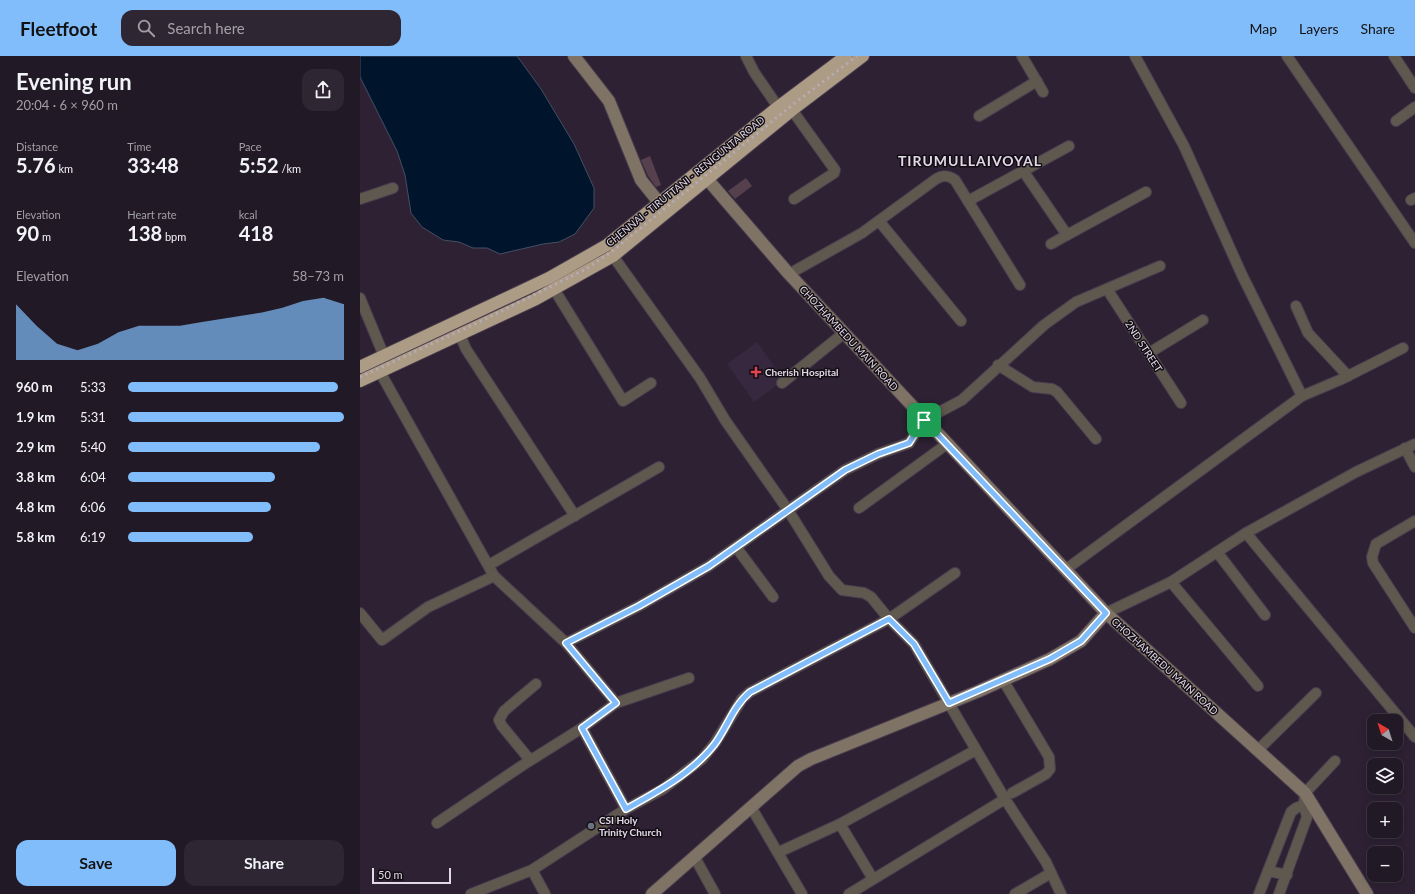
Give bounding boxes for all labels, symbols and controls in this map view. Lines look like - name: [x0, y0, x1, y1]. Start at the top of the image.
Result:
- search box: [121, 10, 401, 46]
- text: Fleetfoot: [20, 17, 97, 40]
- icon: search: [135, 17, 157, 39]
- text: Search here: [167, 19, 245, 37]
- text: Map: [1249, 20, 1277, 37]
- text: Layers: [1299, 20, 1339, 37]
- text: Share: [1361, 20, 1395, 37]
- text: Evening run: [16, 68, 132, 95]
- button: share: [302, 69, 344, 111]
- text: 20:04 · 6 × 960 m: [16, 97, 118, 113]
- street label: CHENNAI - TIRUTTANI - RENIGUNTA ROAD: [603, 113, 767, 249]
- text: Distance: [16, 140, 58, 153]
- text: Time: [127, 140, 151, 153]
- text: Pace: [239, 140, 262, 153]
- district label: TIRUMULLAIVOYAL: [898, 152, 1042, 169]
- text: 5.76: [16, 153, 56, 177]
- text: 33:48: [127, 153, 179, 177]
- text: 5:52: [239, 153, 279, 177]
- text: km: [56, 162, 73, 175]
- text: /km: [279, 162, 301, 175]
- text: Elevation: [16, 208, 61, 221]
- text: Heart rate: [127, 208, 177, 221]
- text: kcal: [239, 208, 257, 221]
- text: 90: [16, 221, 39, 245]
- text: 138: [127, 221, 162, 245]
- text: 418: [239, 221, 273, 245]
- text: m: [39, 230, 51, 243]
- text: bpm: [162, 230, 186, 243]
- text: Elevation: [16, 268, 69, 284]
- text: 58–73 m: [292, 268, 344, 284]
- street label: CHOZHAMBEDU MAIN ROAD: [797, 283, 901, 393]
- street label: 2ND STREET: [1123, 318, 1165, 374]
- marker: Cherish Hospital: [750, 366, 762, 378]
- place label: Cherish Hospital: [765, 366, 839, 378]
- text: 960 m: [16, 379, 53, 395]
- text: 5:33: [80, 379, 106, 395]
- pin: [907, 403, 941, 437]
- text: 1.9 km: [16, 409, 55, 425]
- text: 5:31: [80, 409, 106, 425]
- icon: arrive: [913, 409, 935, 431]
- text: 2.9 km: [16, 439, 55, 455]
- text: 5:40: [80, 439, 106, 455]
- text: 3.8 km: [16, 469, 55, 485]
- text: 6:04: [80, 469, 106, 485]
- text: 4.8 km: [16, 499, 55, 515]
- text: 6:06: [80, 499, 106, 515]
- text: 5.8 km: [16, 529, 55, 545]
- text: 6:19: [80, 529, 106, 545]
- street label: CHOZHAMBEDU MAIN ROAD: [1109, 615, 1221, 717]
- north arrow: [1367, 714, 1403, 750]
- map controls: [1367, 714, 1403, 882]
- button: layers: [1367, 758, 1403, 794]
- button: +: [1367, 802, 1403, 838]
- place label: CSI Holy Trinity Church: [599, 814, 662, 838]
- marker: CSI Holy Trinity Church: [586, 821, 596, 831]
- button: Save: [16, 840, 176, 886]
- button: Share: [184, 840, 344, 886]
- button: −: [1367, 846, 1403, 882]
- scale bar: [372, 866, 451, 885]
- text: 50 m: [378, 868, 403, 881]

